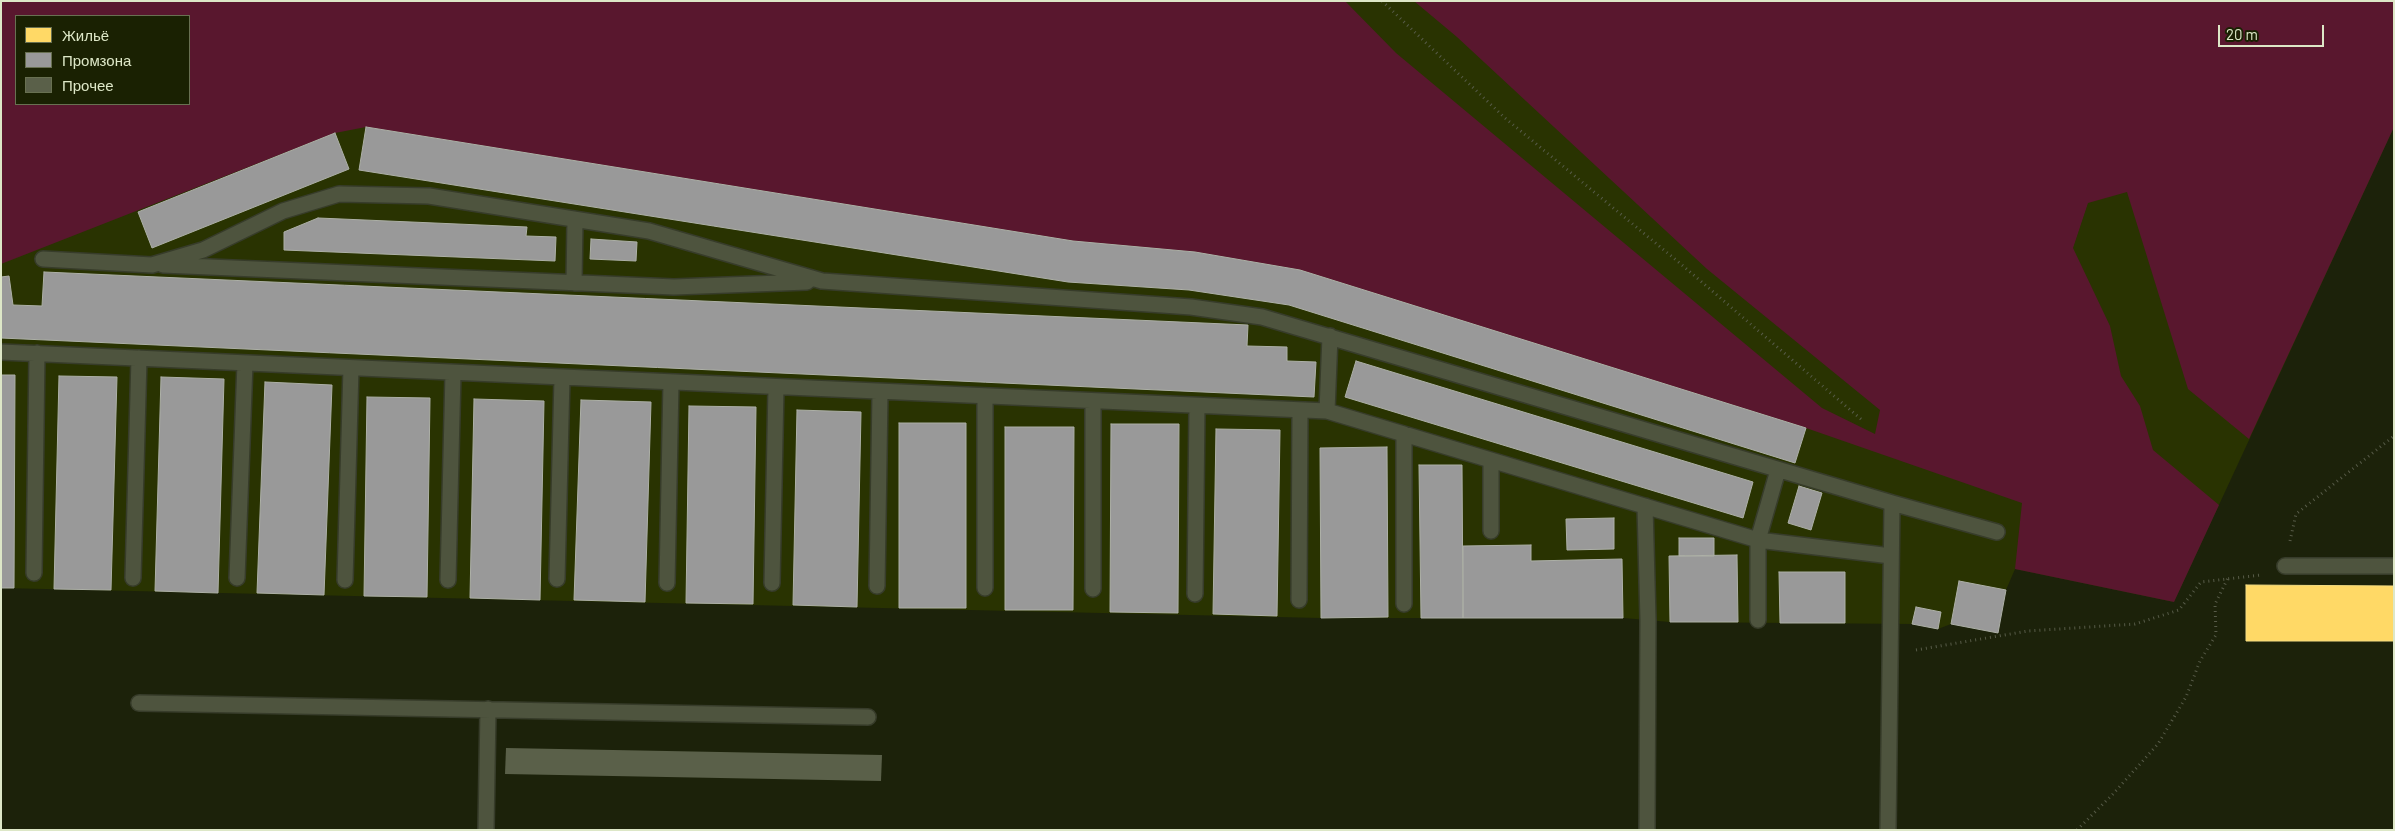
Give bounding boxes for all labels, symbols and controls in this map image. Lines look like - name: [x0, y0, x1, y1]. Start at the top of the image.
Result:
- legend: [15, 15, 190, 105]
- scale bar: [2220, 15, 2326, 47]
- text: 20 m: [2226, 25, 2258, 43]
- text: Жильё: [62, 26, 109, 44]
- text: Промзона: [62, 51, 131, 69]
- text: Прочее: [62, 76, 114, 94]

